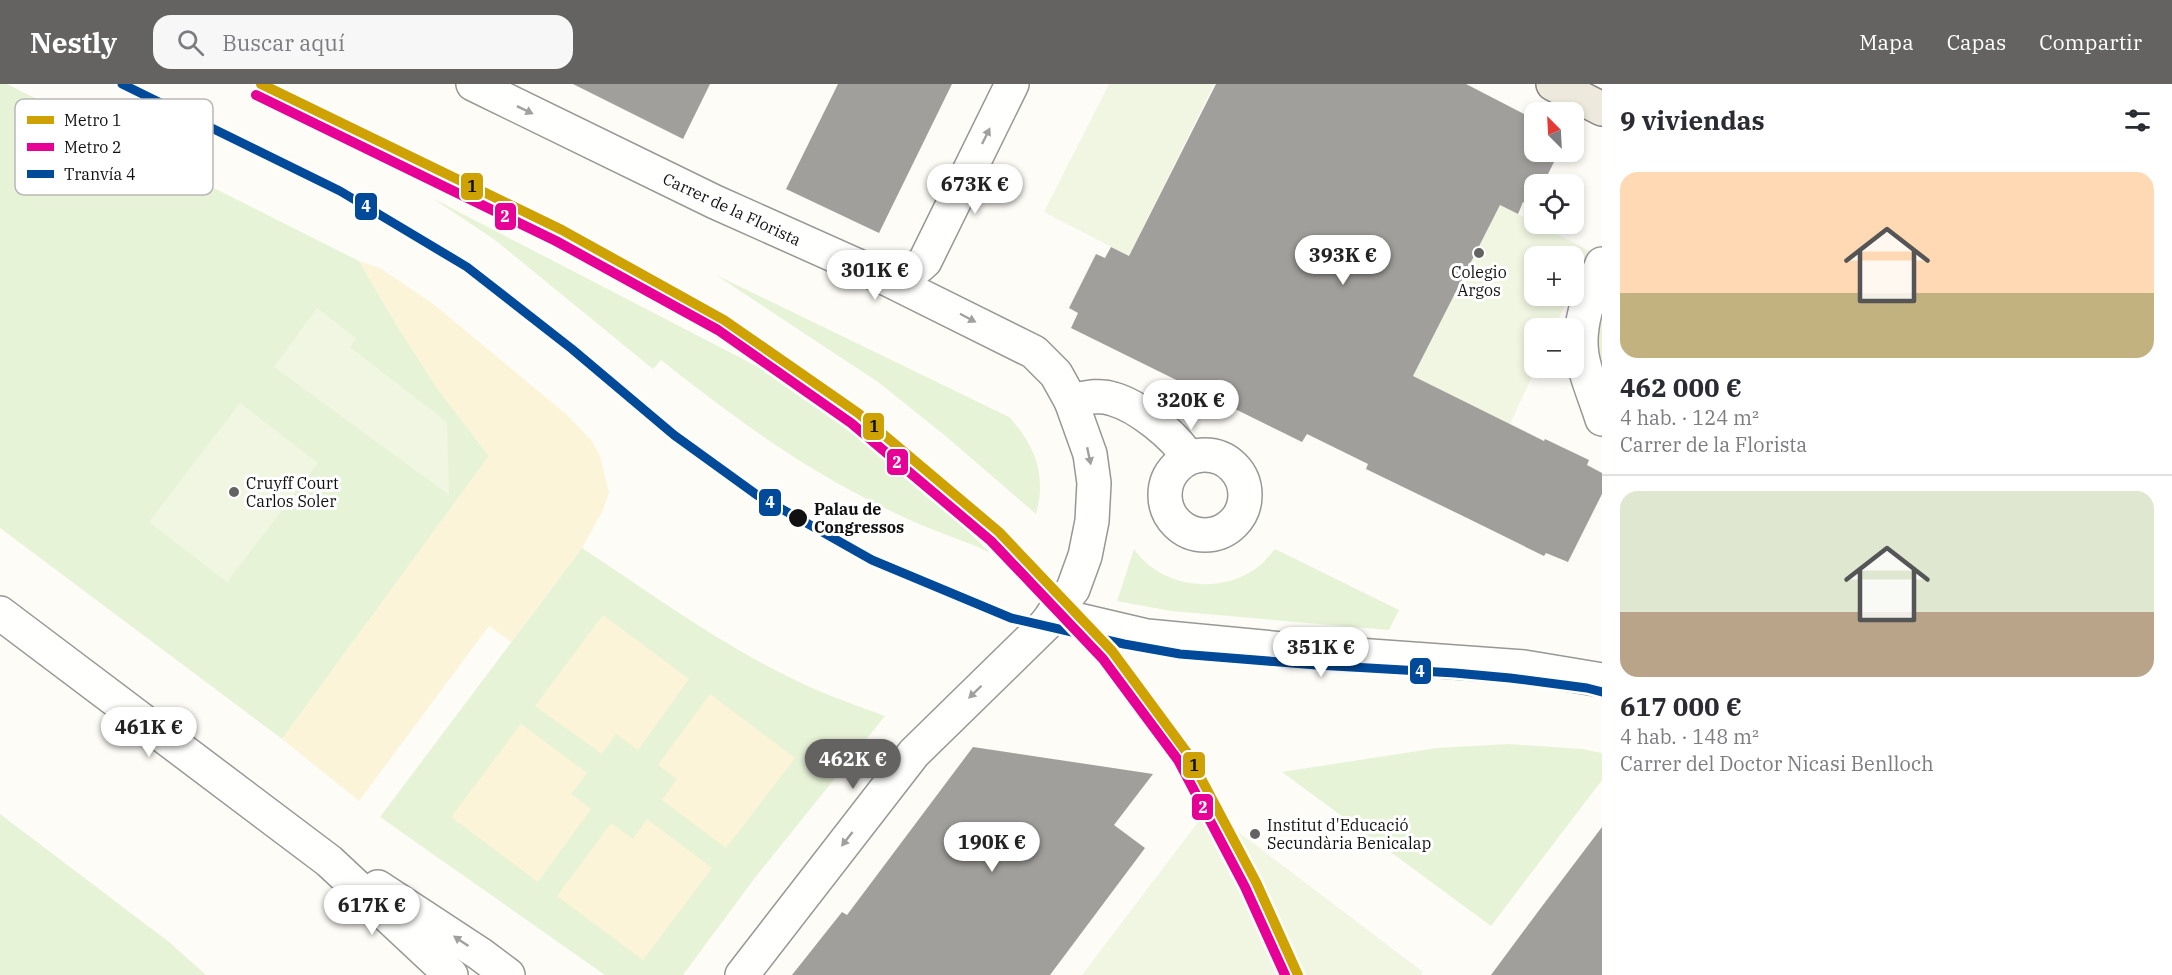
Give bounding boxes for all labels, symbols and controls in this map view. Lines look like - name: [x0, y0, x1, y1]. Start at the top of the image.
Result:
- search box: [153, 15, 573, 69]
- text: Nestly: [30, 24, 117, 61]
- icon: search: [174, 26, 207, 59]
- text: Buscar aquí: [222, 28, 345, 57]
- text: Mapa: [1859, 28, 1914, 56]
- text: Capas: [1947, 28, 2006, 56]
- text: Compartir: [2039, 28, 2142, 56]
- legend: [15, 99, 213, 195]
- north arrow: [1524, 102, 1584, 162]
- map controls: [1524, 102, 1584, 378]
- text: 9 viviendas: [1620, 103, 1765, 137]
- icon: filters: [2121, 104, 2154, 137]
- one-way arrow: [517, 105, 534, 114]
- text: Metro 1: [64, 110, 122, 130]
- one-way arrow: [982, 127, 991, 144]
- text: Metro 2: [64, 137, 122, 157]
- text: Tranvía 4: [64, 164, 136, 184]
- pin: 673K €: [926, 164, 1024, 215]
- street label: Carrer de la Florista: [660, 168, 804, 250]
- text: 673K €: [941, 170, 1009, 197]
- line badge: 1: [460, 172, 484, 201]
- button: locate: [1524, 174, 1584, 234]
- text: 1: [467, 176, 477, 196]
- line badge: 4: [354, 192, 378, 221]
- text: 4: [361, 196, 371, 216]
- line badge: 2: [494, 202, 517, 231]
- text: 2: [500, 206, 510, 226]
- icon: home: [1833, 211, 1941, 319]
- pin: 393K €: [1294, 235, 1392, 286]
- text: 393K €: [1309, 241, 1377, 268]
- marker: Colegio Argos: [1472, 246, 1486, 260]
- button: +: [1524, 246, 1584, 306]
- pin: 301K €: [826, 250, 924, 301]
- text: 301K €: [841, 256, 909, 283]
- place label: Colegio Argos: [1451, 262, 1507, 300]
- one-way arrow: [959, 313, 976, 323]
- button: −: [1524, 318, 1584, 378]
- text: 462 000 €: [1620, 370, 1742, 404]
- pin: 320K €: [1142, 380, 1240, 431]
- text: 320K €: [1157, 386, 1225, 413]
- text: 4 hab. · 124 m²: [1620, 404, 1759, 431]
- line badge: 1: [862, 412, 885, 441]
- text: 1: [869, 416, 879, 436]
- text: Carrer de la Florista: [1620, 431, 1807, 458]
- one-way arrow: [1085, 447, 1094, 466]
- line badge: 2: [886, 448, 909, 476]
- text: 2: [892, 452, 902, 472]
- place label: Cruyff Court Carlos Soler: [246, 473, 339, 511]
- marker: Cruyff Court Carlos Soler: [227, 485, 241, 499]
- line badge: 4: [758, 488, 782, 517]
- text: 4: [765, 492, 775, 512]
- place label: Palau de Congressos: [814, 499, 904, 537]
- marker: Palau de Congressos: [787, 507, 809, 529]
- icon: home: [1833, 530, 1941, 638]
- pin: 351K €: [1272, 627, 1370, 678]
- text: 351K €: [1287, 633, 1355, 660]
- line badge: 4: [1409, 657, 1432, 685]
- text: 4: [1415, 661, 1425, 681]
- one-way arrow: [969, 685, 983, 699]
- text: 617 000 €: [1620, 689, 1742, 723]
- pin: 461K €: [100, 707, 198, 758]
- text: 461K €: [115, 713, 183, 740]
- text: 4 hab. · 148 m²: [1620, 723, 1759, 750]
- pin: 462K €: [804, 739, 902, 790]
- text: 462K €: [819, 745, 887, 772]
- text: Carrer del Doctor Nicasi Benlloch: [1620, 750, 1934, 777]
- line badge: 1: [1182, 751, 1206, 779]
- text: 1: [1189, 755, 1199, 775]
- line badge: 2: [1191, 793, 1214, 821]
- text: 2: [1198, 797, 1208, 817]
- place label: Institut d'Educació Secundària Benicalap: [1267, 815, 1431, 853]
- pin: 190K €: [943, 822, 1041, 873]
- marker: Institut d'Educació Secundària Benicalap: [1248, 827, 1262, 841]
- text: 190K €: [958, 828, 1026, 855]
- one-way arrow: [842, 831, 854, 846]
- pin: 617K €: [323, 885, 421, 936]
- text: 617K €: [338, 891, 406, 918]
- one-way arrow: [453, 936, 469, 947]

